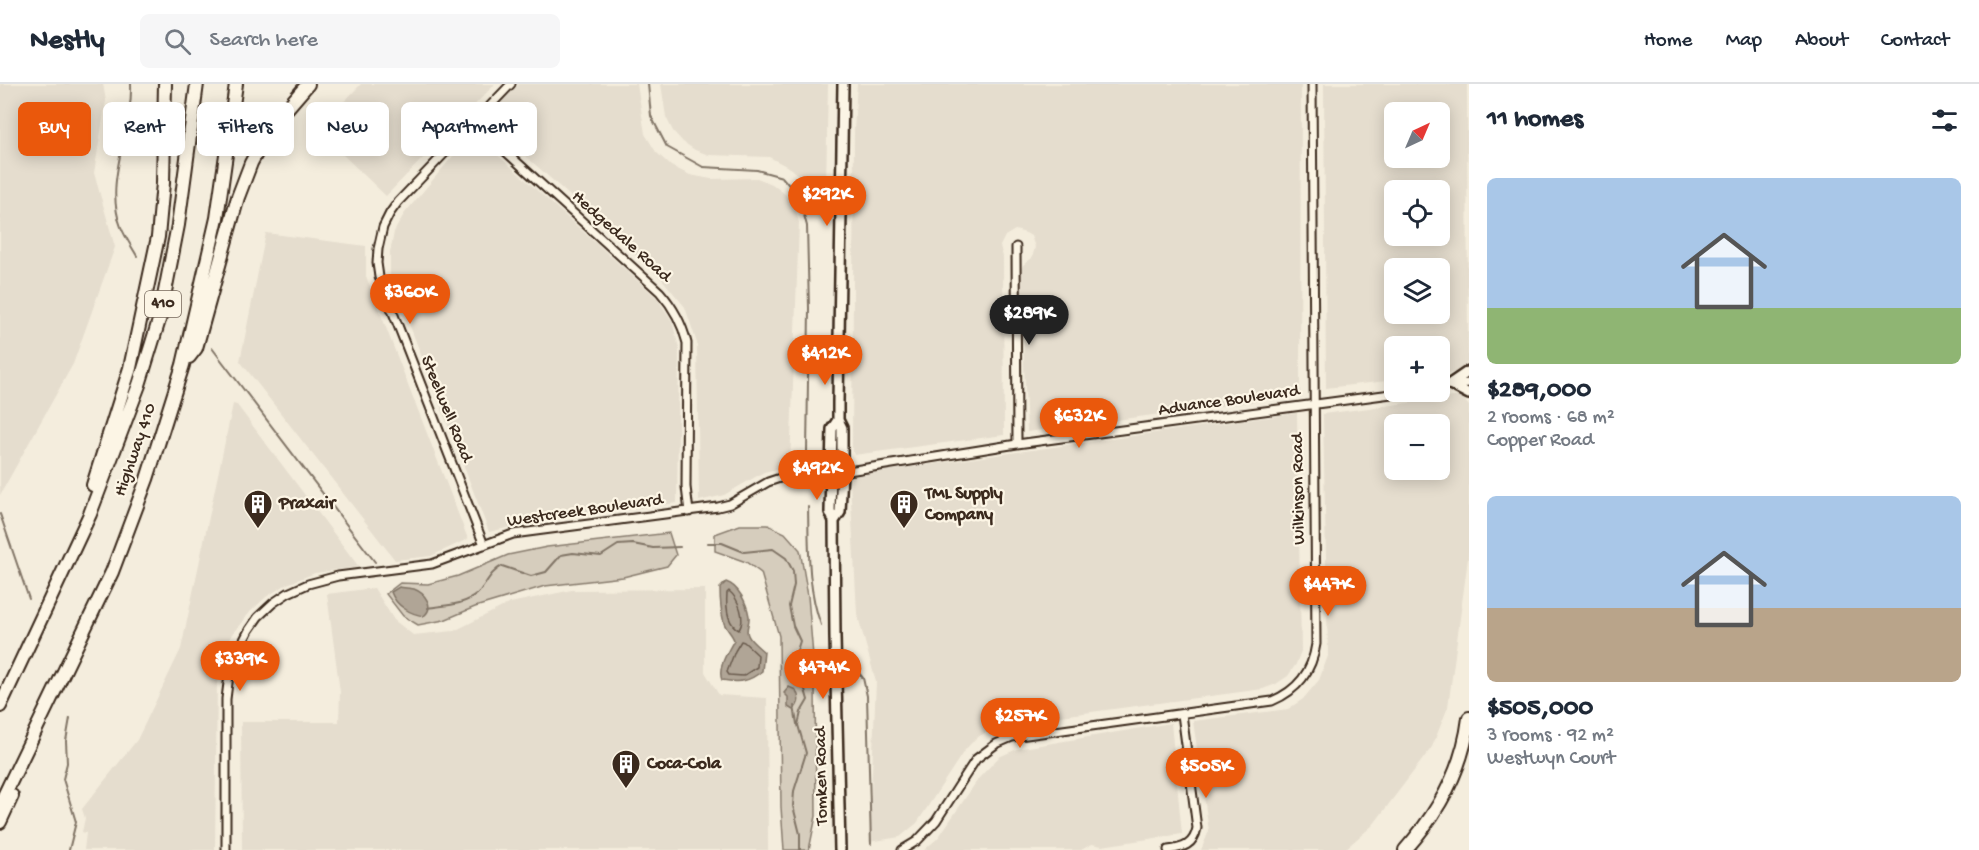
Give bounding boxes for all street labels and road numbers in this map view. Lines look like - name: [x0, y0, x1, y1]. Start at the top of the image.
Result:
- street label: Hedgedale Road: [567, 187, 676, 288]
- road number: 410: [145, 291, 181, 317]
- street label: Steelwell Road: [415, 353, 477, 467]
- street label: Advance Boulevard: [1157, 380, 1302, 421]
- street label: Highway 410: [110, 401, 162, 499]
- street label: Wilkinson Road: [1288, 432, 1310, 545]
- street label: Westcreek Boulevard: [506, 489, 666, 532]
- street label: Tomken Road: [811, 725, 833, 826]

